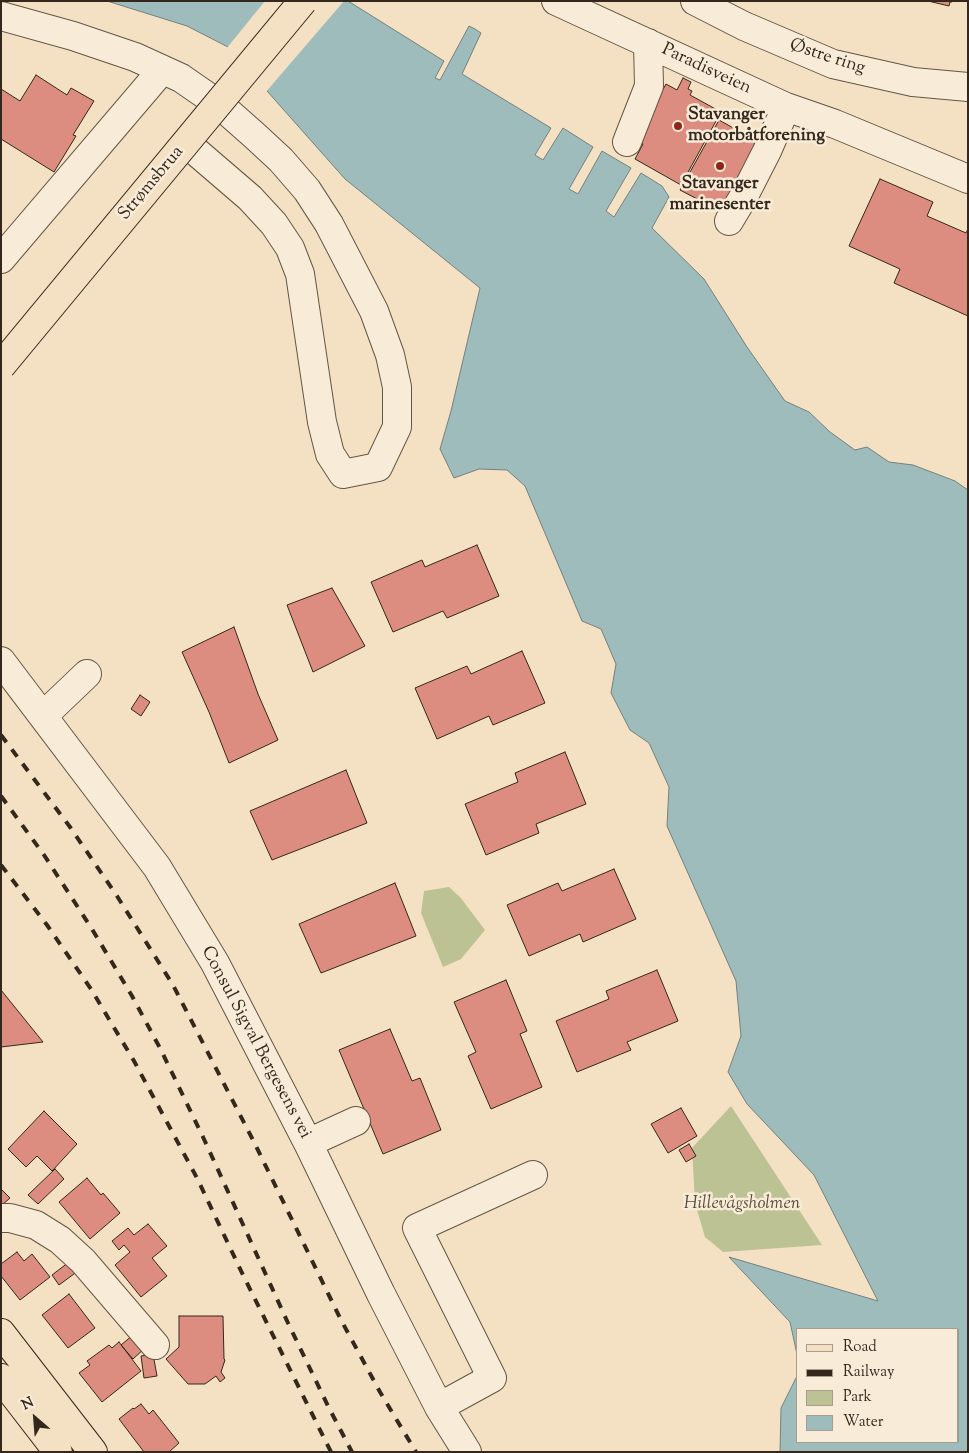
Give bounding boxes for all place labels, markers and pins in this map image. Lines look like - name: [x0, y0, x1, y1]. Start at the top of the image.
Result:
- place label: Stavanger motorbåtforening: [688, 105, 825, 148]
- marker: Stavanger motorbåtforening: [672, 120, 684, 132]
- marker: Stavanger marinesenter: [714, 160, 726, 172]
- place label: Stavanger marinesenter: [670, 174, 770, 216]

